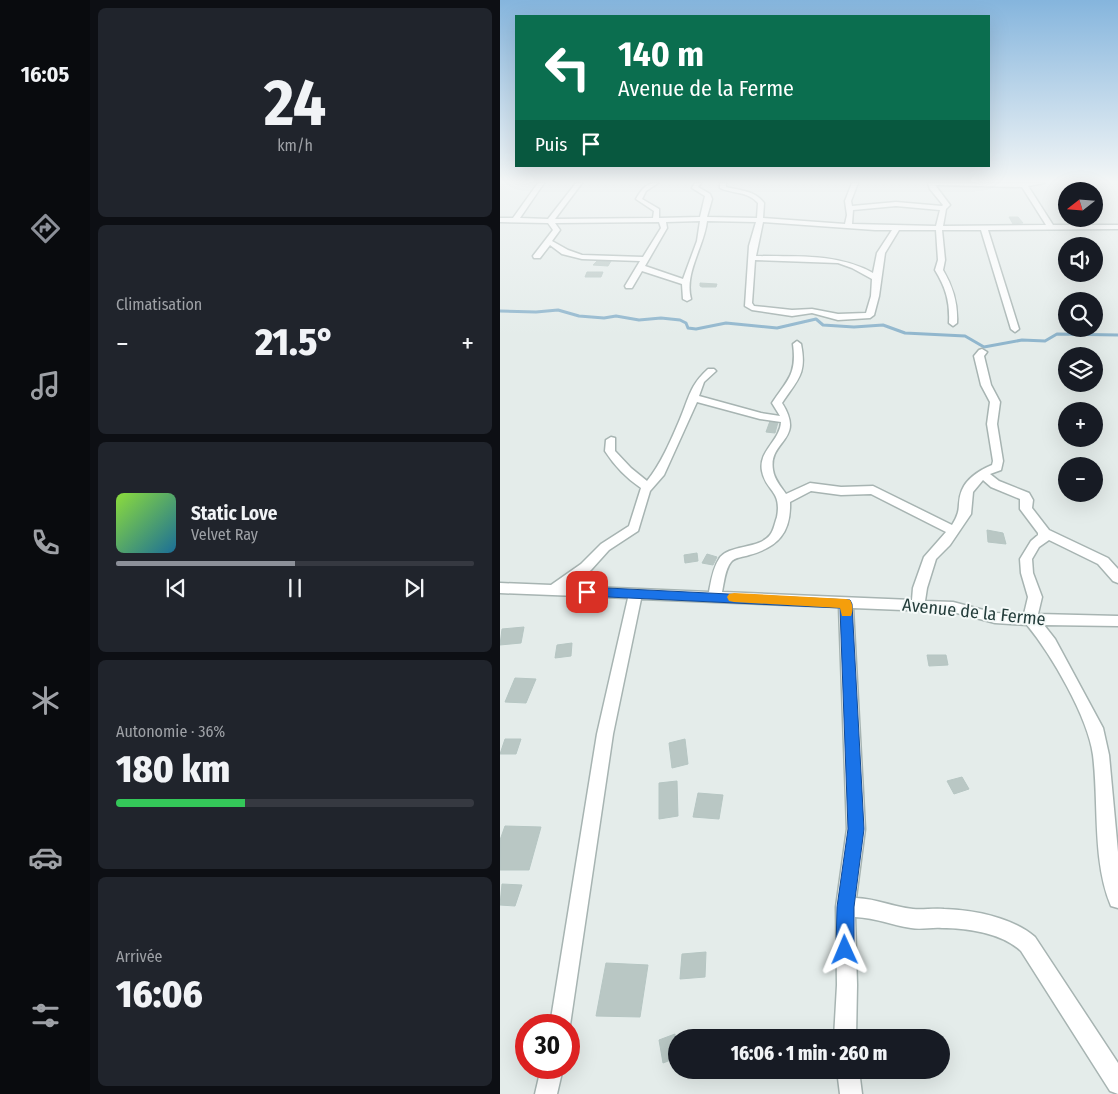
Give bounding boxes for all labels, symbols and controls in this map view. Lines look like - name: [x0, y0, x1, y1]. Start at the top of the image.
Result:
- text: 140 m: [618, 33, 704, 75]
- icon: left: [535, 35, 600, 100]
- text: 16:05: [21, 61, 69, 88]
- text: 24: [264, 64, 326, 142]
- text: Avenue de la Ferme: [618, 75, 794, 102]
- icon: arrive: [577, 130, 605, 158]
- text: Puis: [535, 133, 567, 156]
- text: km/h: [277, 136, 313, 155]
- north arrow: [1058, 182, 1102, 228]
- map controls: [1058, 182, 1103, 502]
- icon: directions: [28, 211, 63, 246]
- button: sound: [1058, 237, 1103, 282]
- button: search: [1058, 292, 1103, 337]
- text: Climatisation: [116, 295, 202, 314]
- text: 21.5°: [255, 319, 335, 365]
- text: −: [116, 327, 129, 360]
- text: +: [461, 327, 474, 360]
- button: layers: [1058, 347, 1103, 392]
- icon: music: [28, 368, 63, 403]
- button: +: [1058, 402, 1103, 447]
- button: −: [1058, 457, 1103, 502]
- text: Static Love: [191, 502, 278, 525]
- icon: phone: [28, 525, 63, 560]
- text: Velvet Ray: [191, 525, 258, 544]
- pin: [566, 571, 608, 613]
- icon: previous: [162, 574, 190, 602]
- icon: pause: [281, 574, 309, 602]
- icon: next: [400, 574, 428, 602]
- icon: arrive: [573, 578, 601, 606]
- street label: Avenue de la Ferme: [901, 594, 1047, 630]
- icon: climate: [28, 683, 63, 718]
- text: Autonomie · 36%: [116, 722, 225, 741]
- text: 180 km: [116, 746, 230, 792]
- icon: car: [28, 840, 63, 875]
- position arrow: [818, 923, 870, 975]
- text: Arrivée: [116, 947, 162, 966]
- text: 16:06: [116, 971, 203, 1017]
- icon: filters: [28, 998, 63, 1033]
- speed limit sign: 30: [515, 1014, 580, 1079]
- text: 16:06 · 1 min · 260 m: [731, 1042, 887, 1065]

